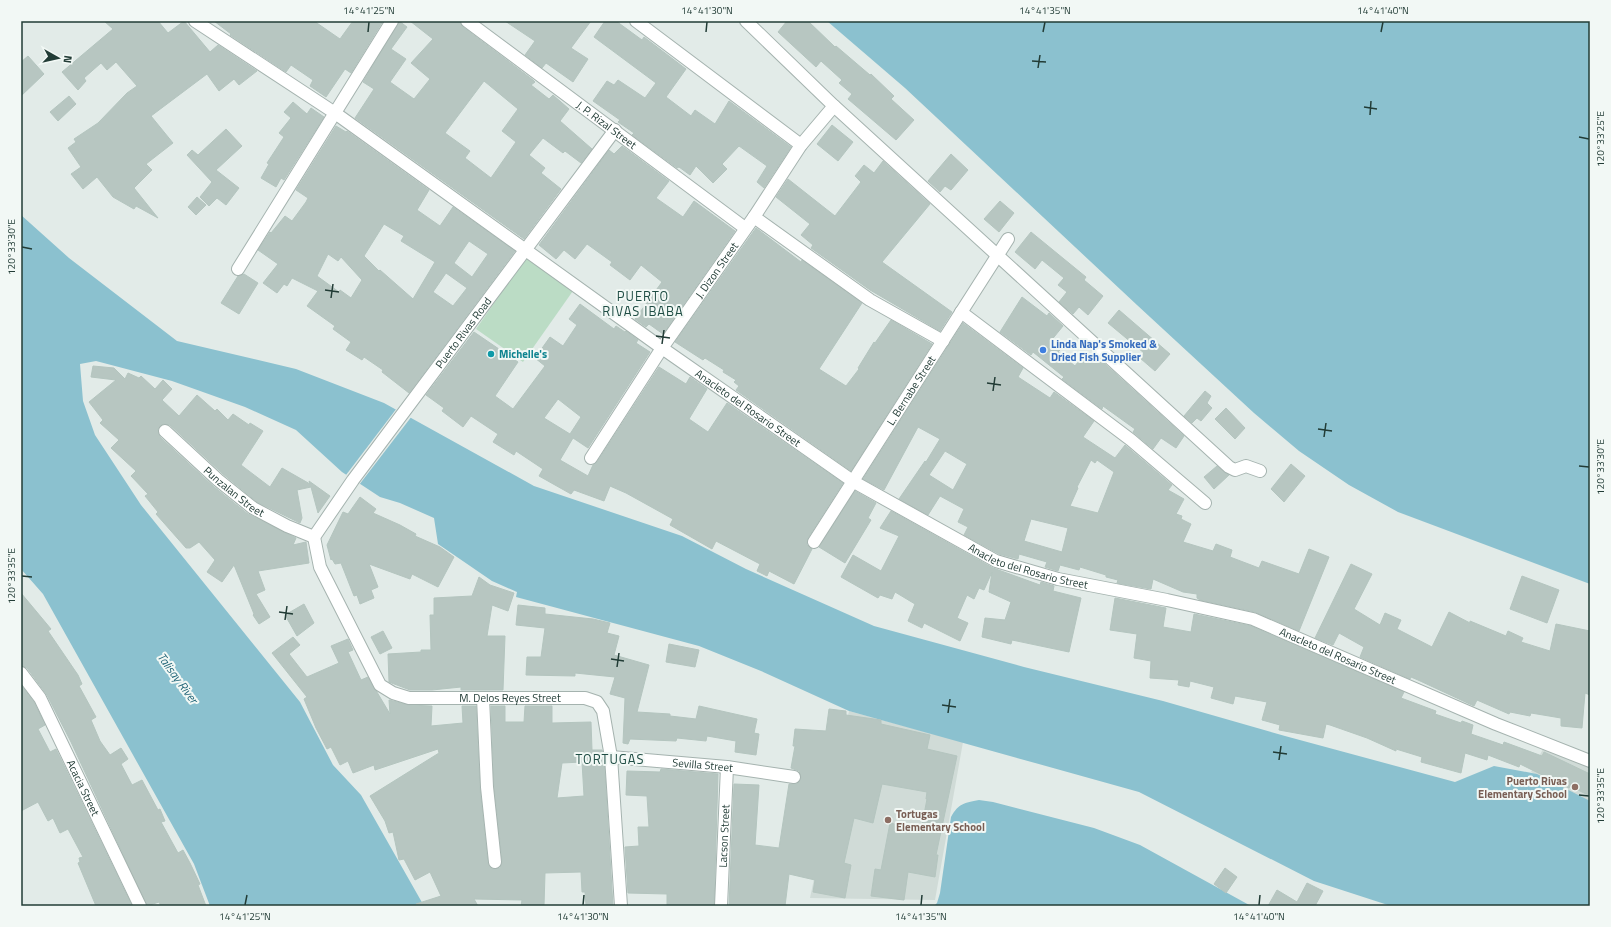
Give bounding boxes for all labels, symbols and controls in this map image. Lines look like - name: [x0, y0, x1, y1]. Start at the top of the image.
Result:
- text: 14°41'25"N: [343, 3, 395, 18]
- text: 14°41'30"N: [681, 3, 733, 18]
- text: 14°41'35"N: [1019, 3, 1071, 18]
- text: 14°41'40"N: [1357, 3, 1409, 18]
- north arrow: [38, 38, 78, 78]
- text: N: [59, 55, 76, 64]
- street label: J. P. Rizal Street: [573, 97, 640, 153]
- text: 120°33'25"E: [1593, 110, 1608, 167]
- text: 120°33'30"E: [4, 218, 19, 275]
- street label: J. Dizon Street: [691, 239, 742, 301]
- district label: PUERTO RIVAS IBABA: [602, 286, 684, 321]
- street label: Puerto Rivas Road: [431, 294, 495, 372]
- place label: Linda Nap's Smoked & Dried Fish Supplier: [1051, 336, 1157, 365]
- marker: Linda Nap's Smoked & Dried Fish Supplier: [1038, 345, 1048, 355]
- place label: Michelle's: [499, 346, 547, 362]
- marker: Michelle's: [486, 349, 496, 359]
- street label: L. Bernabe Street: [883, 352, 939, 428]
- street label: Anacleto del Rosario Street: [692, 366, 804, 450]
- text: 120°33'30"E: [1593, 438, 1608, 495]
- street label: Punzalan Street: [200, 463, 267, 521]
- street label: Anacleto del Rosario Street: [965, 539, 1089, 593]
- text: 120°33'35"E: [4, 547, 19, 604]
- street label: Anacleto del Rosario Street: [1277, 623, 1399, 688]
- water label: Talisay River: [153, 649, 204, 709]
- street label: M. Delos Reyes Street: [459, 690, 561, 706]
- district label: TORTUGAS: [576, 749, 644, 769]
- street label: Sevilla Street: [672, 754, 734, 776]
- street label: Acacia Street: [63, 757, 104, 819]
- text: 120°33'35"E: [1593, 767, 1608, 824]
- place label: Puerto Rivas Elementary School: [1478, 773, 1567, 802]
- marker: Puerto Rivas Elementary School: [1570, 782, 1580, 792]
- street label: Lacson Street: [715, 804, 733, 868]
- place label: Tortugas Elementary School: [896, 806, 985, 835]
- marker: Tortugas Elementary School: [883, 815, 893, 825]
- text: 14°41'25"N: [219, 909, 271, 924]
- text: 14°41'30"N: [557, 909, 609, 924]
- text: 14°41'35"N: [895, 909, 947, 924]
- text: 14°41'40"N: [1233, 909, 1285, 924]

